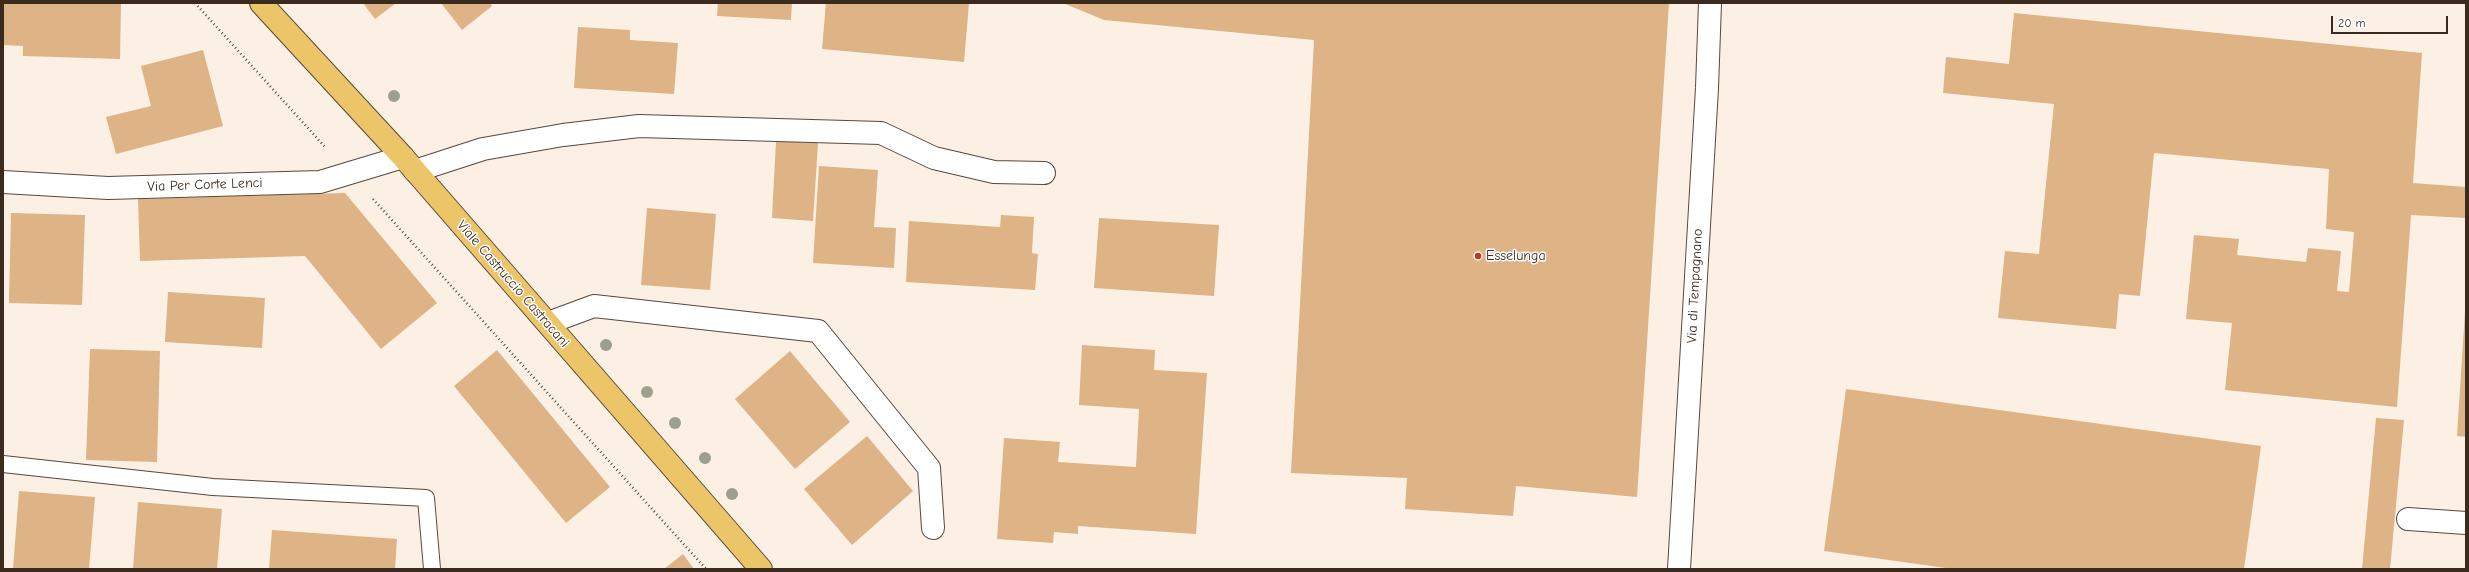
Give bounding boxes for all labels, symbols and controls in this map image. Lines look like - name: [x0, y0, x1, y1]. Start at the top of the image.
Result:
- scale bar: [2333, 8, 2450, 34]
- text: 20 m: [2338, 16, 2366, 30]
- street label: Via Per Corte Lenci: [147, 175, 263, 195]
- street label: Viale Castruccio Castracani: [453, 217, 573, 351]
- street label: Via di Tempagnano: [1684, 228, 1706, 344]
- place label: Esselunga: [1486, 248, 1546, 264]
- marker: Esselunga: [1473, 251, 1483, 261]

